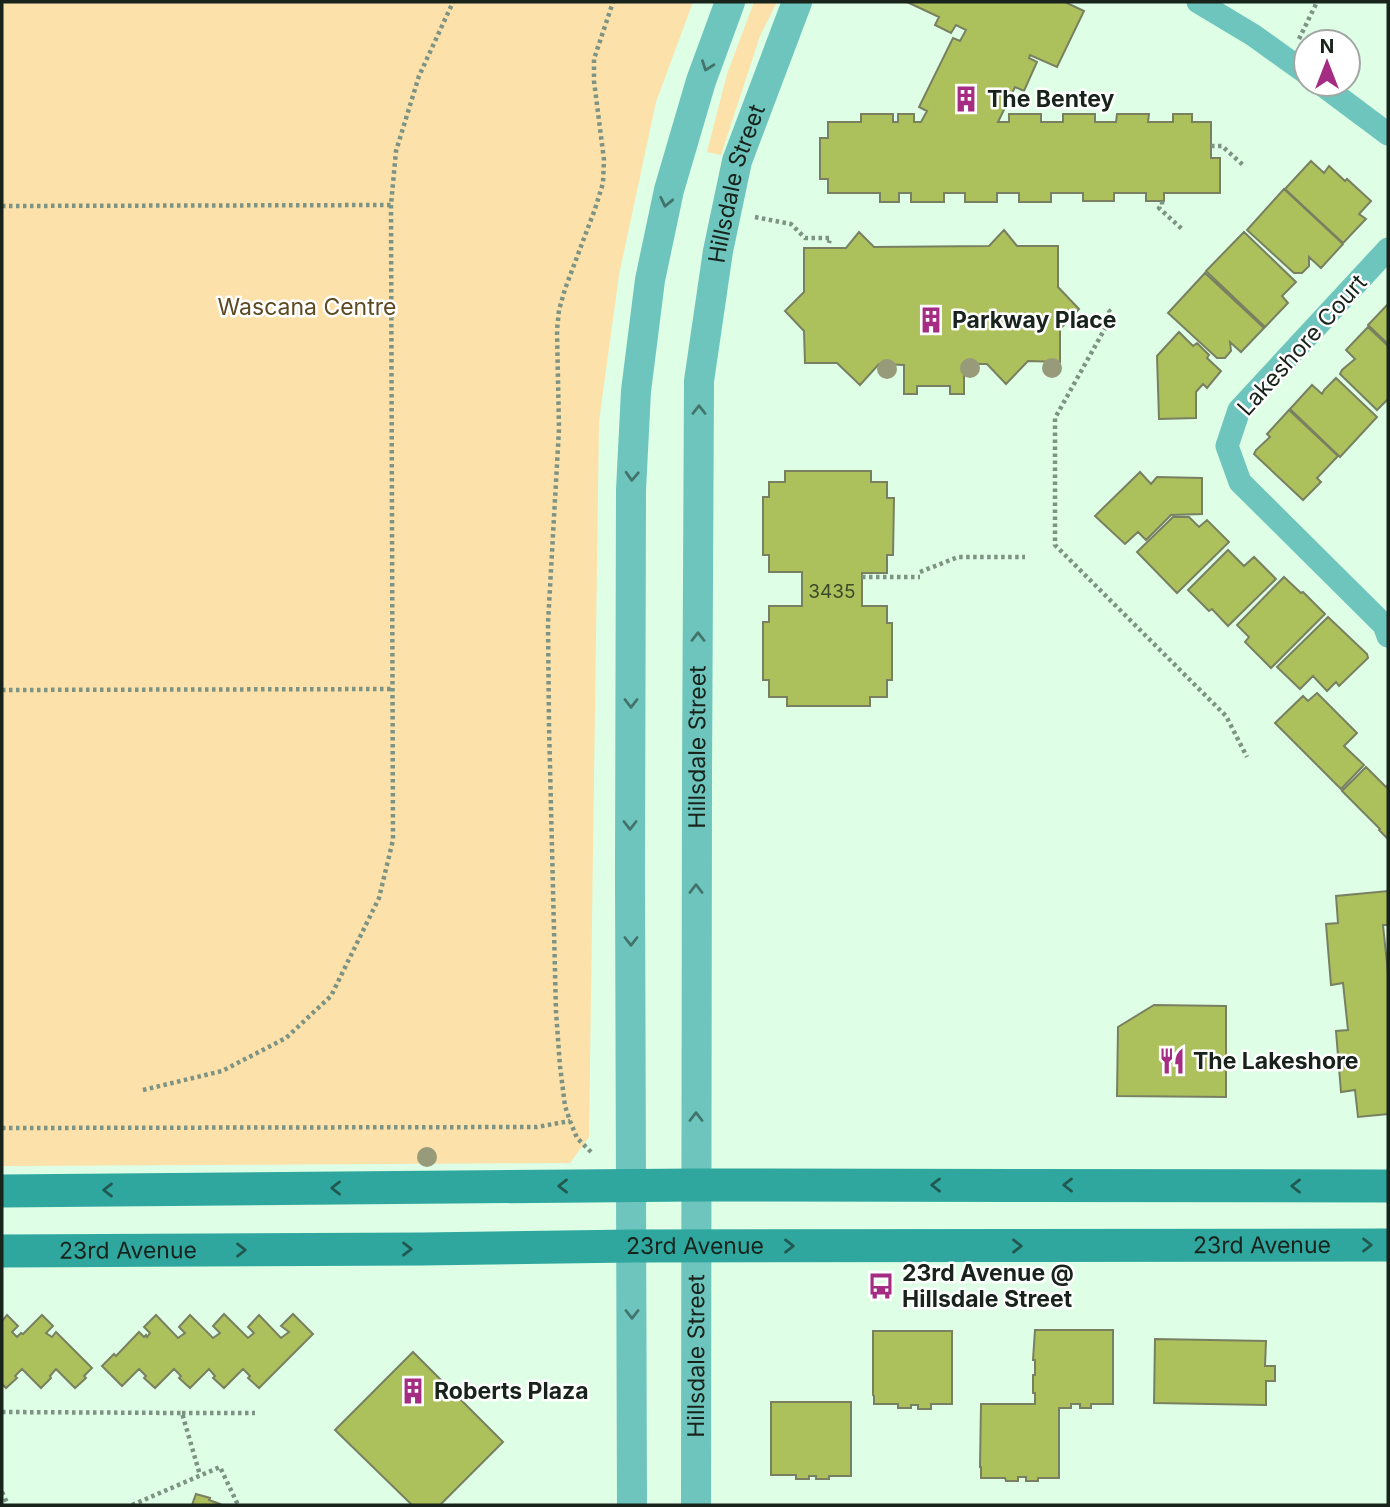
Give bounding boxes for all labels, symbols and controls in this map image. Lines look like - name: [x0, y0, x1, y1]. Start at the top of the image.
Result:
- north arrow: [1292, 28, 1362, 98]
- text: N: [1320, 35, 1334, 58]
- one-way arrow: [701, 59, 715, 71]
- building icon: The Bentey: [951, 84, 981, 114]
- place label: The Bentey: [987, 85, 1115, 113]
- street label: Hillsdale Street: [702, 100, 771, 265]
- one-way arrow: [660, 196, 675, 208]
- street label: Lakeshore Court: [1231, 268, 1373, 421]
- park label: Wascana Centre: [218, 293, 396, 321]
- building icon: Parkway Place: [916, 305, 946, 335]
- place label: Parkway Place: [952, 306, 1117, 334]
- one-way arrow: [691, 404, 707, 414]
- one-way arrow: [625, 471, 640, 482]
- house number: 3435: [808, 580, 856, 603]
- one-way arrow: [690, 631, 705, 642]
- street label: Hillsdale Street: [683, 665, 712, 829]
- one-way arrow: [623, 699, 639, 709]
- one-way arrow: [622, 820, 638, 831]
- one-way arrow: [688, 883, 704, 894]
- one-way arrow: [623, 936, 638, 947]
- restaurant icon: The Lakeshore: [1157, 1046, 1187, 1076]
- place label: The Lakeshore: [1193, 1047, 1359, 1075]
- one-way arrow: [688, 1111, 704, 1121]
- one-way arrow: [930, 1177, 941, 1193]
- one-way arrow: [1062, 1177, 1073, 1193]
- one-way arrow: [557, 1178, 568, 1194]
- one-way arrow: [1290, 1178, 1300, 1194]
- one-way arrow: [330, 1180, 340, 1196]
- one-way arrow: [102, 1182, 113, 1198]
- street label: 23rd Avenue: [1193, 1231, 1331, 1259]
- street label: 23rd Avenue: [626, 1232, 764, 1260]
- street label: 23rd Avenue: [59, 1236, 197, 1265]
- one-way arrow: [1362, 1237, 1372, 1253]
- one-way arrow: [784, 1238, 795, 1254]
- one-way arrow: [1012, 1238, 1022, 1254]
- one-way arrow: [402, 1241, 413, 1257]
- one-way arrow: [237, 1242, 247, 1258]
- place label: 23rd Avenue @ Hillsdale Street: [902, 1259, 1074, 1313]
- bus stop icon: 23rd Avenue @ Hillsdale Street: [866, 1271, 896, 1301]
- street label: Hillsdale Street: [682, 1274, 710, 1438]
- one-way arrow: [624, 1309, 640, 1320]
- building icon: Roberts Plaza: [398, 1376, 428, 1406]
- place label: Roberts Plaza: [434, 1377, 589, 1405]

